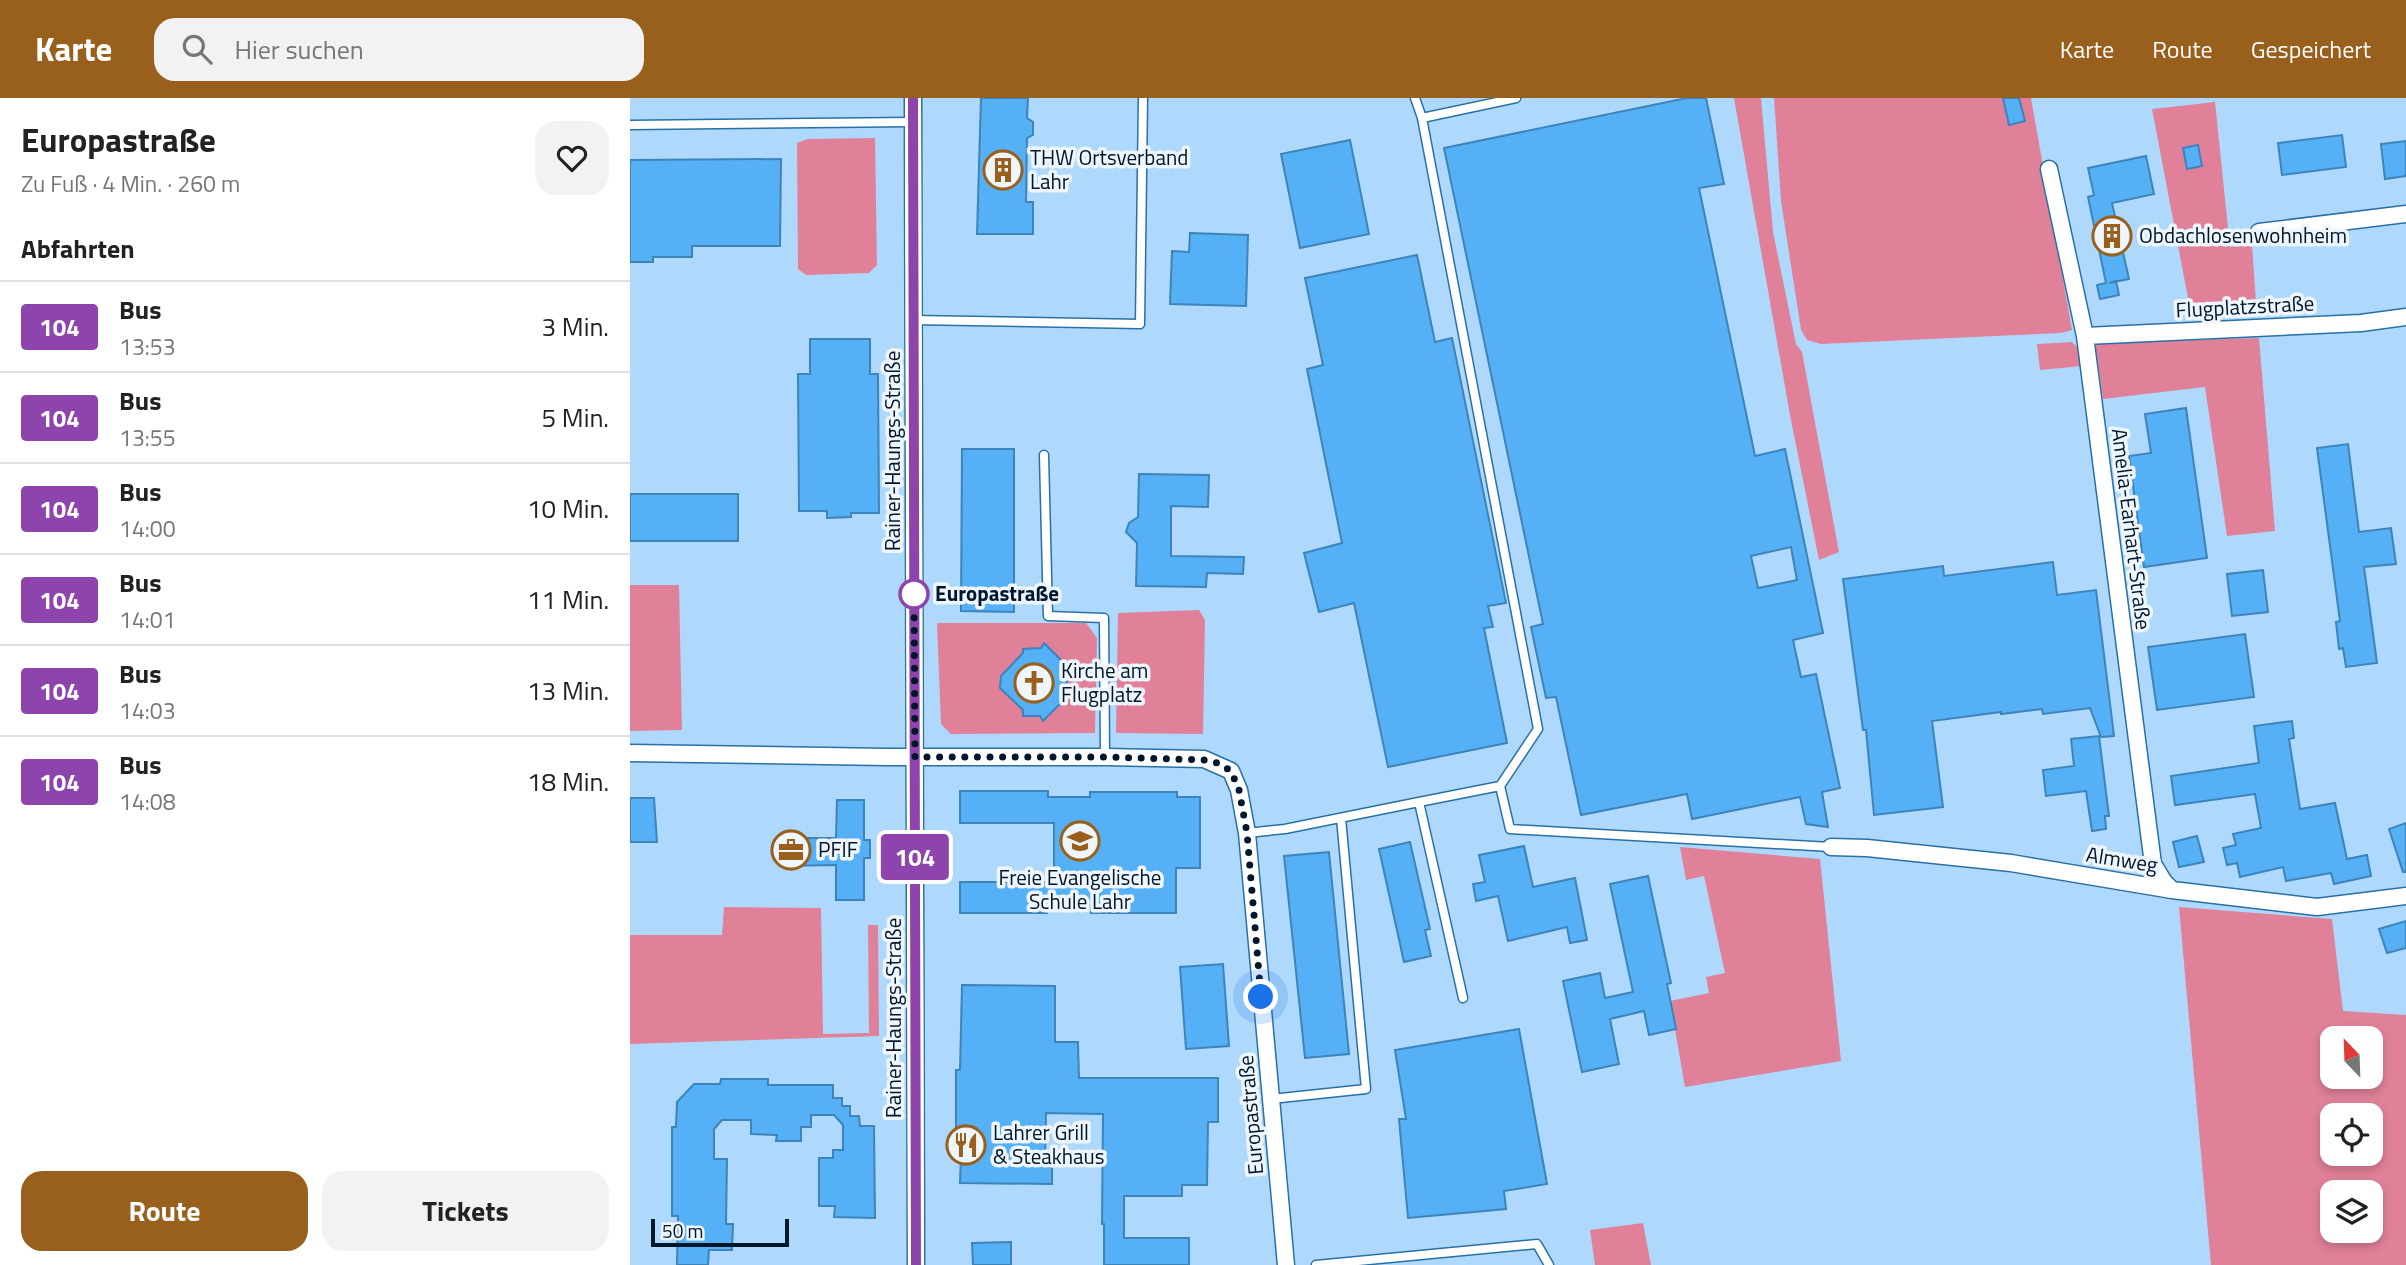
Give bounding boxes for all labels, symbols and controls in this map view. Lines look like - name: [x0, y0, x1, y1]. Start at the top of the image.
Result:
- search box: [154, 18, 644, 81]
- text: Karte: [35, 24, 112, 74]
- icon: search: [178, 30, 216, 68]
- text: Hier suchen: [234, 30, 364, 69]
- text: Karte: [2060, 31, 2114, 67]
- text: Route: [2152, 31, 2213, 67]
- text: Gespeichert: [2251, 31, 2371, 67]
- text: Europastraße: [21, 115, 216, 165]
- button: heart: [535, 121, 609, 195]
- place label: THW Ortsverband Lahr: [1030, 141, 1188, 197]
- building icon: THW Ortsverband Lahr: [982, 149, 1024, 191]
- text: Zu Fuß · 4 Min. · 260 m: [21, 166, 240, 201]
- building icon: Obdachlosenwohnheim: [2091, 215, 2133, 257]
- place label: Obdachlosenwohnheim: [2139, 219, 2347, 251]
- text: Abfahrten: [21, 229, 135, 268]
- street label: Flugplatzstraße: [2175, 286, 2315, 326]
- text: Bus: [119, 290, 161, 329]
- text: 3 Min.: [542, 307, 609, 346]
- text: 104: [39, 309, 80, 345]
- text: 13:53: [119, 329, 176, 364]
- street label: Rainer-Haungs-Straße: [876, 351, 908, 551]
- text: Bus: [119, 381, 161, 420]
- text: 5 Min.: [542, 398, 609, 437]
- text: 104: [39, 400, 80, 436]
- text: 13:55: [119, 420, 176, 455]
- street label: Amelia-Earhart-Straße: [2104, 426, 2160, 631]
- text: Bus: [119, 472, 161, 511]
- text: 10 Min.: [527, 489, 609, 528]
- text: 104: [39, 491, 80, 527]
- text: 14:00: [119, 511, 176, 546]
- text: Bus: [119, 563, 161, 602]
- place label: Europastraße: [935, 577, 1059, 609]
- marker: Europastraße: [899, 579, 929, 609]
- text: 11 Min.: [527, 580, 609, 619]
- text: 104: [39, 582, 80, 618]
- text: 14:01: [119, 602, 176, 637]
- text: Bus: [119, 654, 161, 693]
- place label: Kirche am Flugplatz: [1061, 654, 1148, 710]
- church icon: Kirche am Flugplatz: [1013, 662, 1055, 704]
- text: 13 Min.: [527, 671, 609, 710]
- text: 104: [39, 673, 80, 709]
- text: 14:03: [119, 693, 176, 728]
- text: Bus: [119, 745, 161, 784]
- text: 18 Min.: [527, 762, 609, 801]
- text: 104: [39, 764, 80, 800]
- text: 14:08: [119, 784, 176, 819]
- school or university icon: Freie Evangelische Schule Lahr: [1059, 820, 1101, 862]
- office icon: PFIF: [770, 829, 812, 871]
- place label: PFIF: [818, 833, 858, 865]
- line badge: 104: [875, 834, 955, 880]
- street label: Almweg: [2084, 838, 2160, 880]
- text: 104: [895, 839, 935, 875]
- place label: Freie Evangelische Schule Lahr: [999, 861, 1161, 917]
- street label: Rainer-Haungs-Straße: [877, 918, 909, 1118]
- your location: [1243, 979, 1278, 1014]
- north arrow: [2320, 1026, 2384, 1088]
- map controls: [2320, 1026, 2383, 1243]
- street label: Europastraße: [1229, 1054, 1271, 1176]
- button: locate: [2320, 1103, 2383, 1166]
- place label: Lahrer Grill & Steakhaus: [993, 1116, 1105, 1172]
- restaurant icon: Lahrer Grill & Steakhaus: [945, 1124, 987, 1166]
- button: Route: [21, 1171, 308, 1251]
- button: Tickets: [322, 1171, 609, 1251]
- button: layers: [2320, 1180, 2383, 1243]
- scale bar: [651, 1216, 789, 1248]
- text: 50 m: [662, 1216, 703, 1245]

